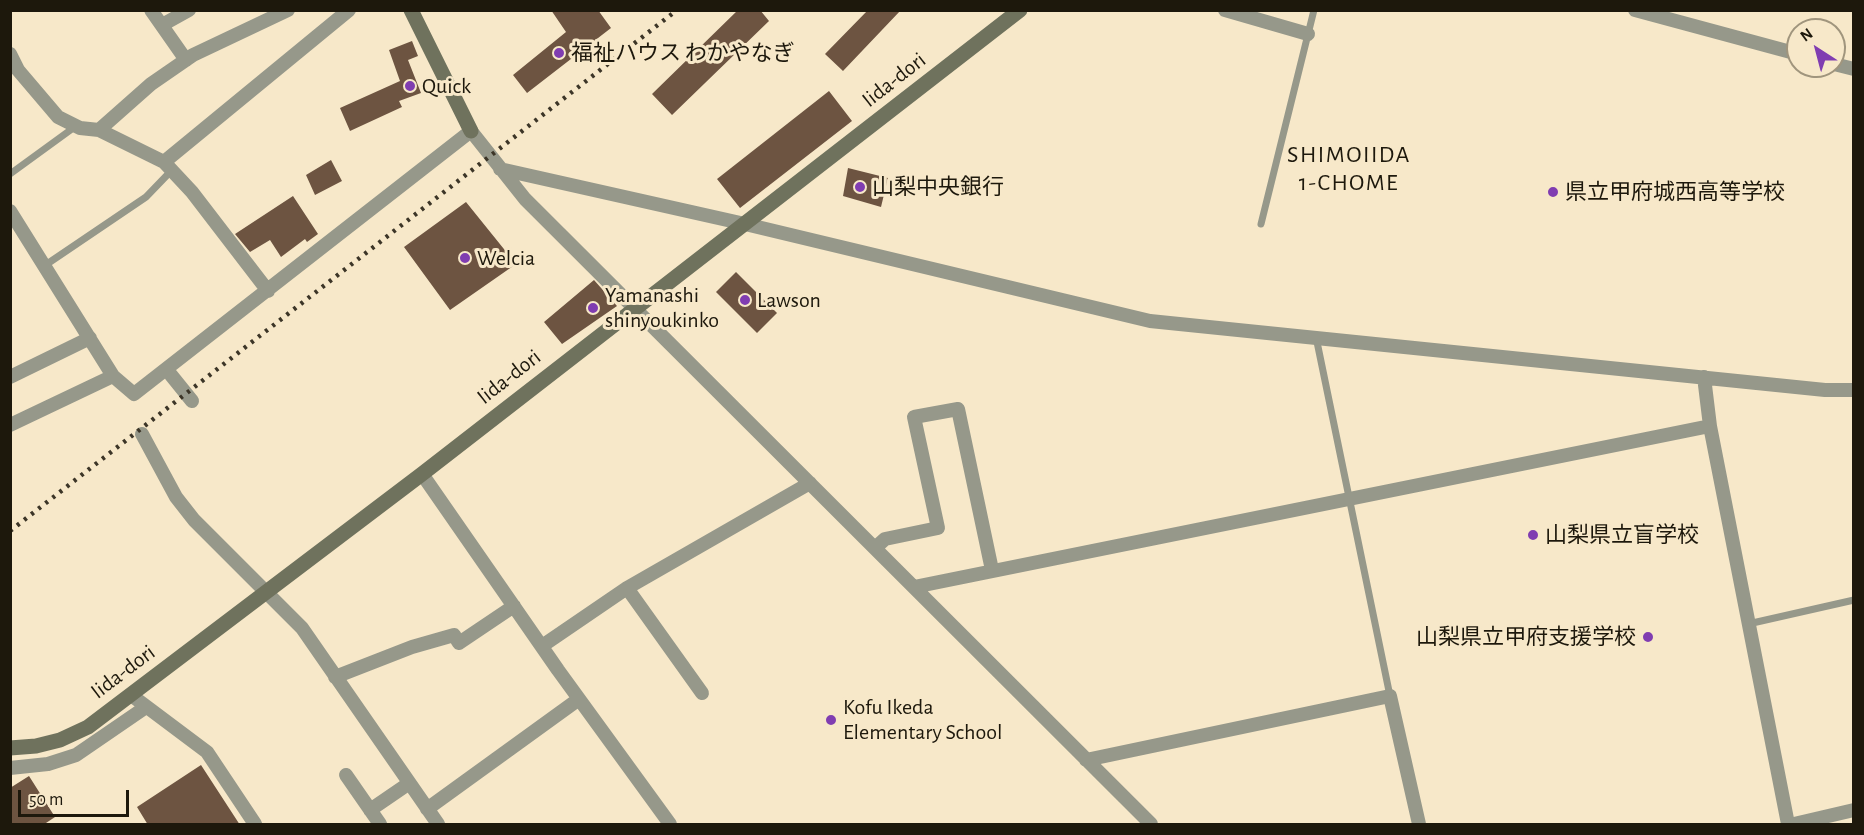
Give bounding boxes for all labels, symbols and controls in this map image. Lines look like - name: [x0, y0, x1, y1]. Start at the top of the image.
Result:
- north arrow: [1786, 18, 1846, 78]
- text: N: [1797, 25, 1816, 45]
- place label: 福祉ハウス わかやなぎ: [571, 40, 795, 66]
- marker: 福祉ハウス わかやなぎ: [552, 46, 566, 60]
- street label: Iida-dori: [857, 47, 931, 113]
- place label: Quick: [422, 73, 471, 99]
- marker: Quick: [403, 79, 417, 93]
- district label: SHIMOIIDA 1-CHOME: [1287, 141, 1411, 197]
- place label: 山梨中央銀行: [872, 174, 1004, 200]
- place label: 県立甲府城西高等学校: [1565, 179, 1785, 205]
- marker: 山梨中央銀行: [853, 180, 867, 194]
- marker: 県立甲府城西高等学校: [1546, 185, 1560, 199]
- place label: Welcia: [477, 245, 535, 271]
- marker: Welcia: [458, 251, 472, 265]
- place label: Yamanashi shinyoukinko: [605, 282, 719, 334]
- place label: Lawson: [757, 287, 821, 313]
- marker: Lawson: [738, 293, 752, 307]
- marker: Yamanashi shinyoukinko: [586, 301, 600, 315]
- street label: Iida-dori: [472, 344, 546, 410]
- place label: 山梨県立盲学校: [1545, 522, 1699, 548]
- marker: 山梨県立盲学校: [1526, 528, 1540, 542]
- place label: 山梨県立甲府支援学校: [1416, 624, 1636, 650]
- marker: 山梨県立甲府支援学校: [1641, 630, 1655, 644]
- street label: Iida-dori: [86, 639, 160, 705]
- place label: Kofu Ikeda Elementary School: [843, 694, 1002, 746]
- marker: Kofu Ikeda Elementary School: [824, 713, 838, 727]
- scale bar: [21, 778, 132, 816]
- text: 50 m: [29, 791, 63, 809]

